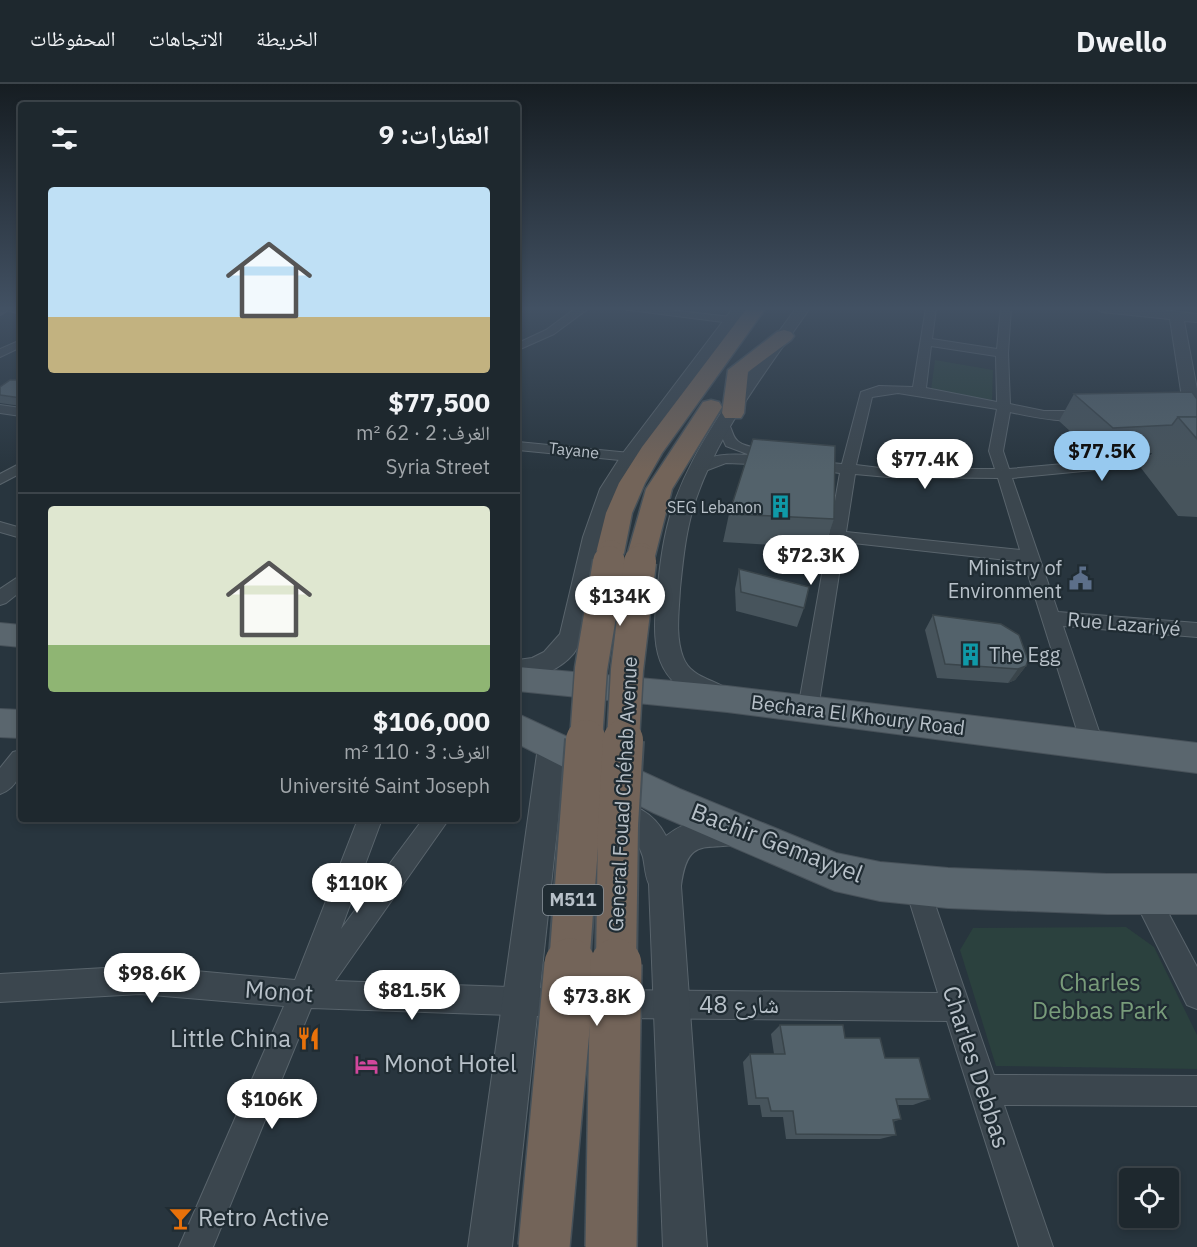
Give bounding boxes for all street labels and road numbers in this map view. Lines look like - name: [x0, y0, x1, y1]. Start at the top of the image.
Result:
- street label: Tayane: [548, 437, 600, 463]
- street label: Rue Lazariyé: [1066, 605, 1182, 642]
- street label: General Fouad Chéhab Avenue: [602, 656, 643, 932]
- street label: Bechara El Khoury Road: [749, 688, 967, 741]
- street label: Bachir Gemayyel: [687, 795, 868, 890]
- road number: M511: [543, 885, 603, 915]
- street label: Monot: [244, 973, 314, 1009]
- street label: Charles Debbas: [936, 981, 1018, 1152]
- street label: شارع 48: [699, 988, 779, 1020]

